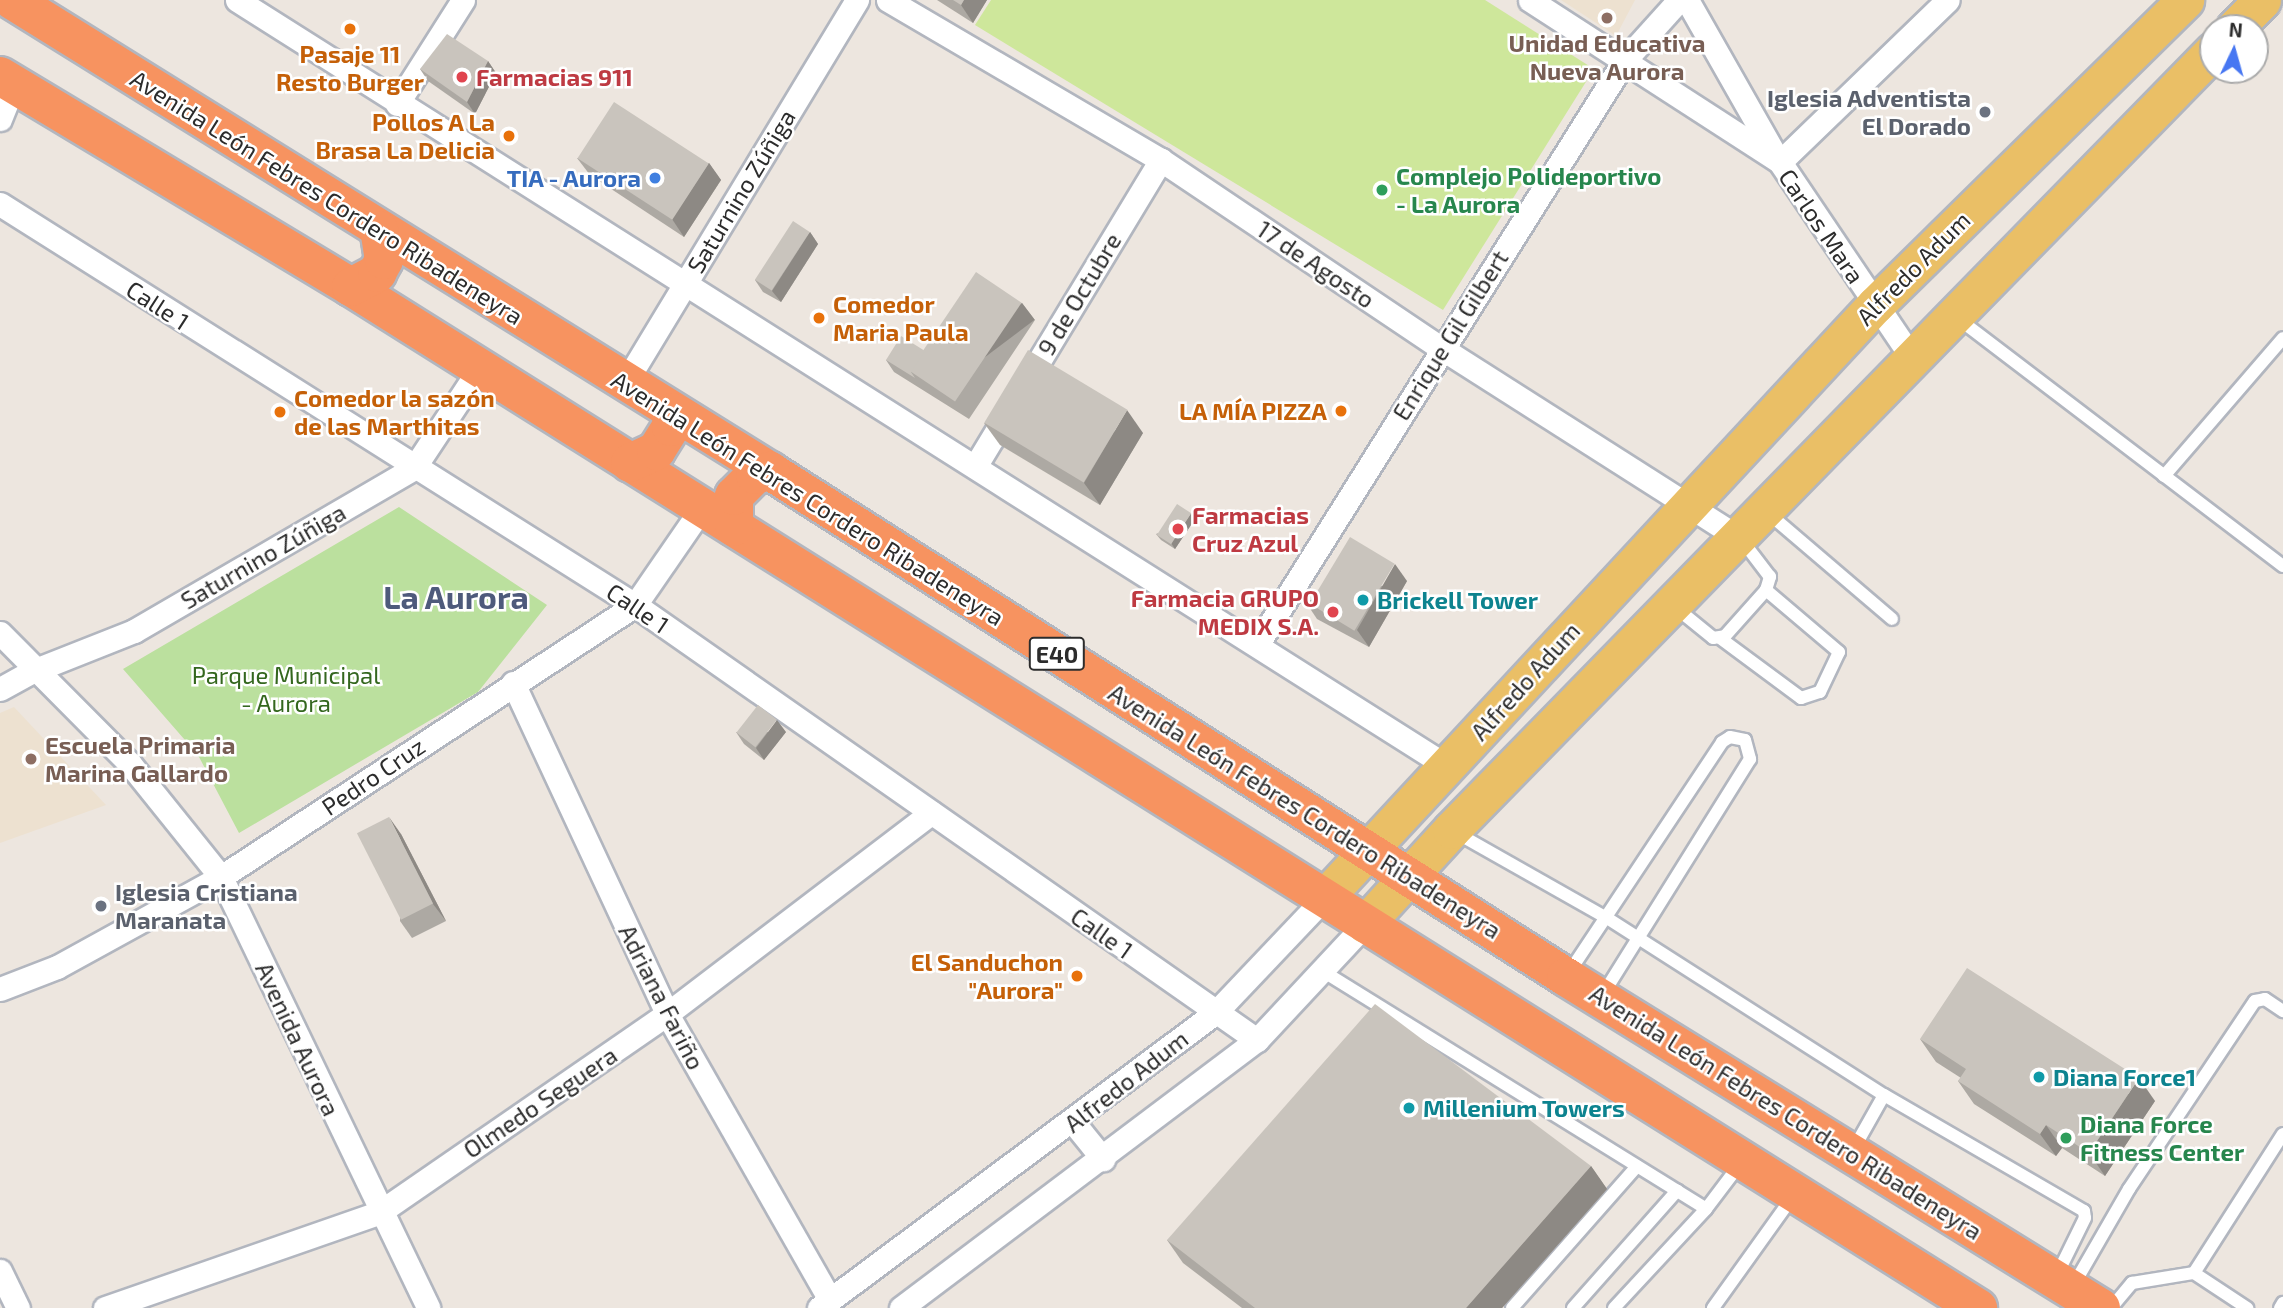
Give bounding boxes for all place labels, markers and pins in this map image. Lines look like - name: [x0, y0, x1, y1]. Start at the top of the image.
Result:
- marker: Unidad Educativa Nueva Aurora: [1599, 10, 1615, 26]
- marker: Pasaje 11 Resto Burger: [342, 21, 358, 37]
- place label: Unidad Educativa Nueva Aurora: [1509, 29, 1705, 85]
- place label: Pasaje 11 Resto Burger: [276, 40, 424, 96]
- place label: Farmacias 911: [476, 63, 633, 91]
- marker: Farmacias 911: [454, 69, 470, 85]
- place label: Iglesia Adventista El Dorado: [1766, 84, 1971, 140]
- marker: Iglesia Adventista El Dorado: [1977, 104, 1993, 120]
- place label: Pollos A La Brasa La Delicia: [316, 108, 495, 164]
- marker: Pollos A La Brasa La Delicia: [501, 128, 517, 144]
- place label: Complejo Polideportivo - La Aurora: [1396, 162, 1661, 218]
- place label: TIA - Aurora: [506, 164, 641, 192]
- marker: TIA - Aurora: [647, 170, 663, 186]
- marker: Complejo Polideportivo - La Aurora: [1374, 182, 1390, 198]
- place label: Comedor Maria Paula: [833, 290, 969, 346]
- marker: Comedor Maria Paula: [811, 310, 827, 326]
- place label: Comedor la sazón de las Marthitas: [294, 384, 495, 440]
- place label: LA MÍA PIZZA: [1178, 397, 1327, 425]
- marker: LA MÍA PIZZA: [1333, 403, 1349, 419]
- marker: Comedor la sazón de las Marthitas: [272, 404, 288, 420]
- place label: Farmacias Cruz Azul: [1192, 501, 1309, 557]
- marker: Farmacias Cruz Azul: [1170, 521, 1186, 537]
- place label: Farmacia GRUPO MEDIX S.A.: [1131, 584, 1319, 640]
- place label: Brickell Tower: [1377, 586, 1539, 614]
- marker: Brickell Tower: [1355, 592, 1371, 608]
- marker: Farmacia GRUPO MEDIX S.A.: [1325, 604, 1341, 620]
- place label: Escuela Primaria Marina Gallardo: [45, 731, 235, 787]
- marker: Escuela Primaria Marina Gallardo: [23, 751, 39, 767]
- place label: Iglesia Cristiana Maranata: [115, 878, 298, 934]
- marker: Iglesia Cristiana Maranata: [93, 898, 109, 914]
- place label: El Sanduchon "Aurora": [910, 948, 1063, 1004]
- marker: El Sanduchon "Aurora": [1069, 968, 1085, 984]
- place label: Diana Force1: [2053, 1063, 2196, 1091]
- marker: Diana Force1: [2031, 1069, 2047, 1085]
- place label: Millenium Towers: [1423, 1094, 1625, 1122]
- marker: Millenium Towers: [1401, 1100, 1417, 1116]
- place label: Diana Force Fitness Center: [2080, 1110, 2244, 1166]
- marker: Diana Force Fitness Center: [2058, 1130, 2074, 1146]

